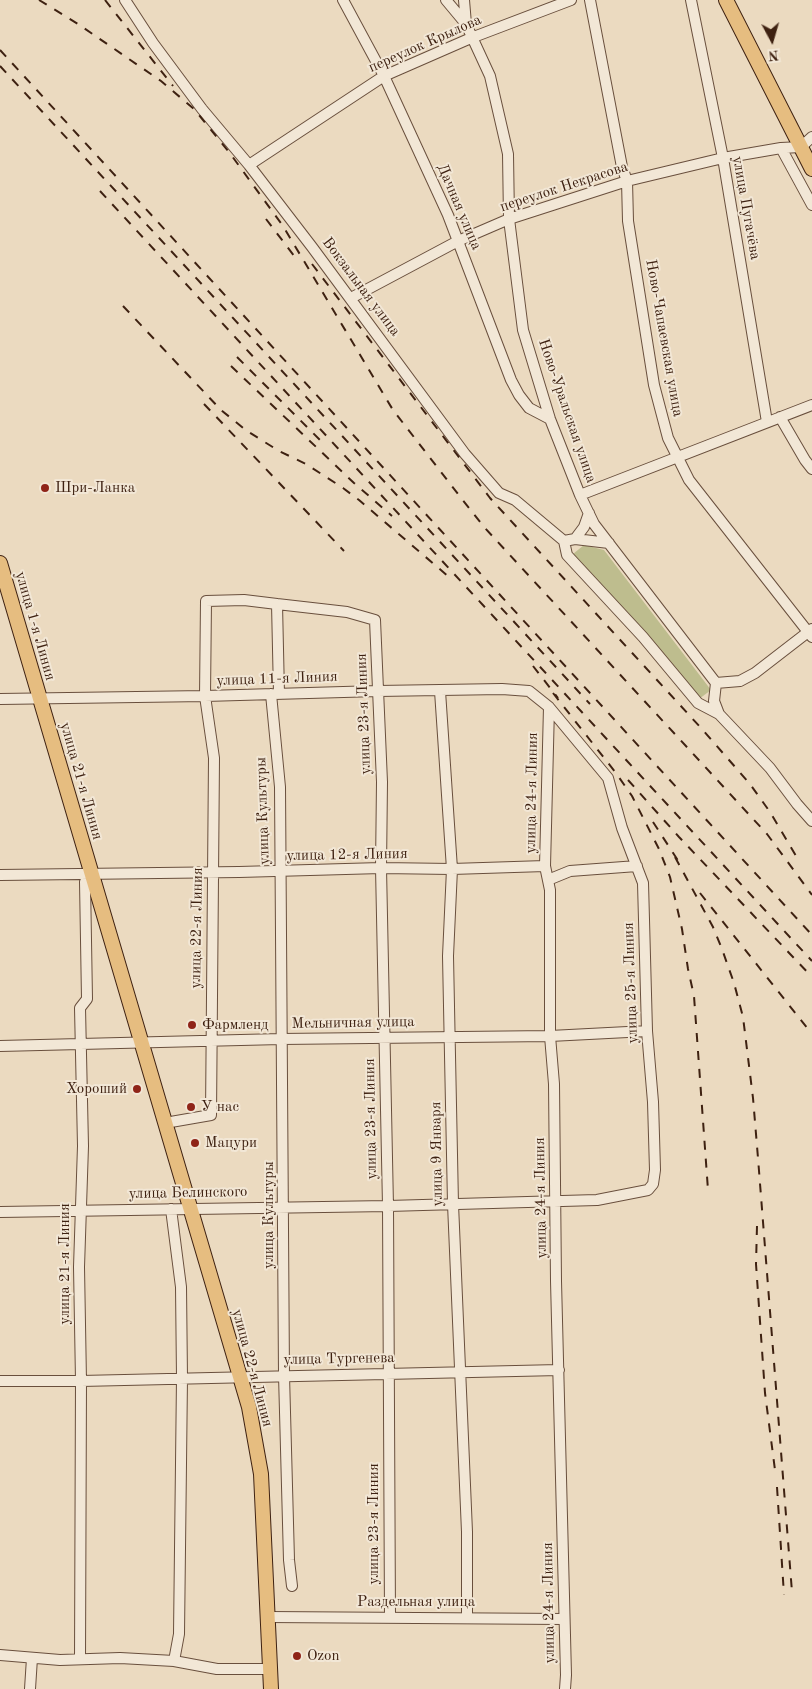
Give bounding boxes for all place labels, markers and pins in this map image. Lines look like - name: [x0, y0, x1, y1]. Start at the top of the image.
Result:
- place label: Шри-Ланка: [55, 479, 135, 497]
- marker: Шри-Ланка: [39, 482, 51, 494]
- place label: Фармленд: [202, 1016, 268, 1034]
- marker: Фармленд: [186, 1019, 198, 1031]
- place label: Хороший: [66, 1080, 127, 1098]
- marker: Хороший: [131, 1083, 143, 1095]
- place label: У нас: [201, 1098, 239, 1116]
- marker: У нас: [185, 1101, 197, 1113]
- place label: Мацури: [205, 1134, 257, 1152]
- marker: Мацури: [189, 1137, 201, 1149]
- place label: Ozon: [307, 1647, 340, 1665]
- marker: Ozon: [291, 1650, 303, 1662]

